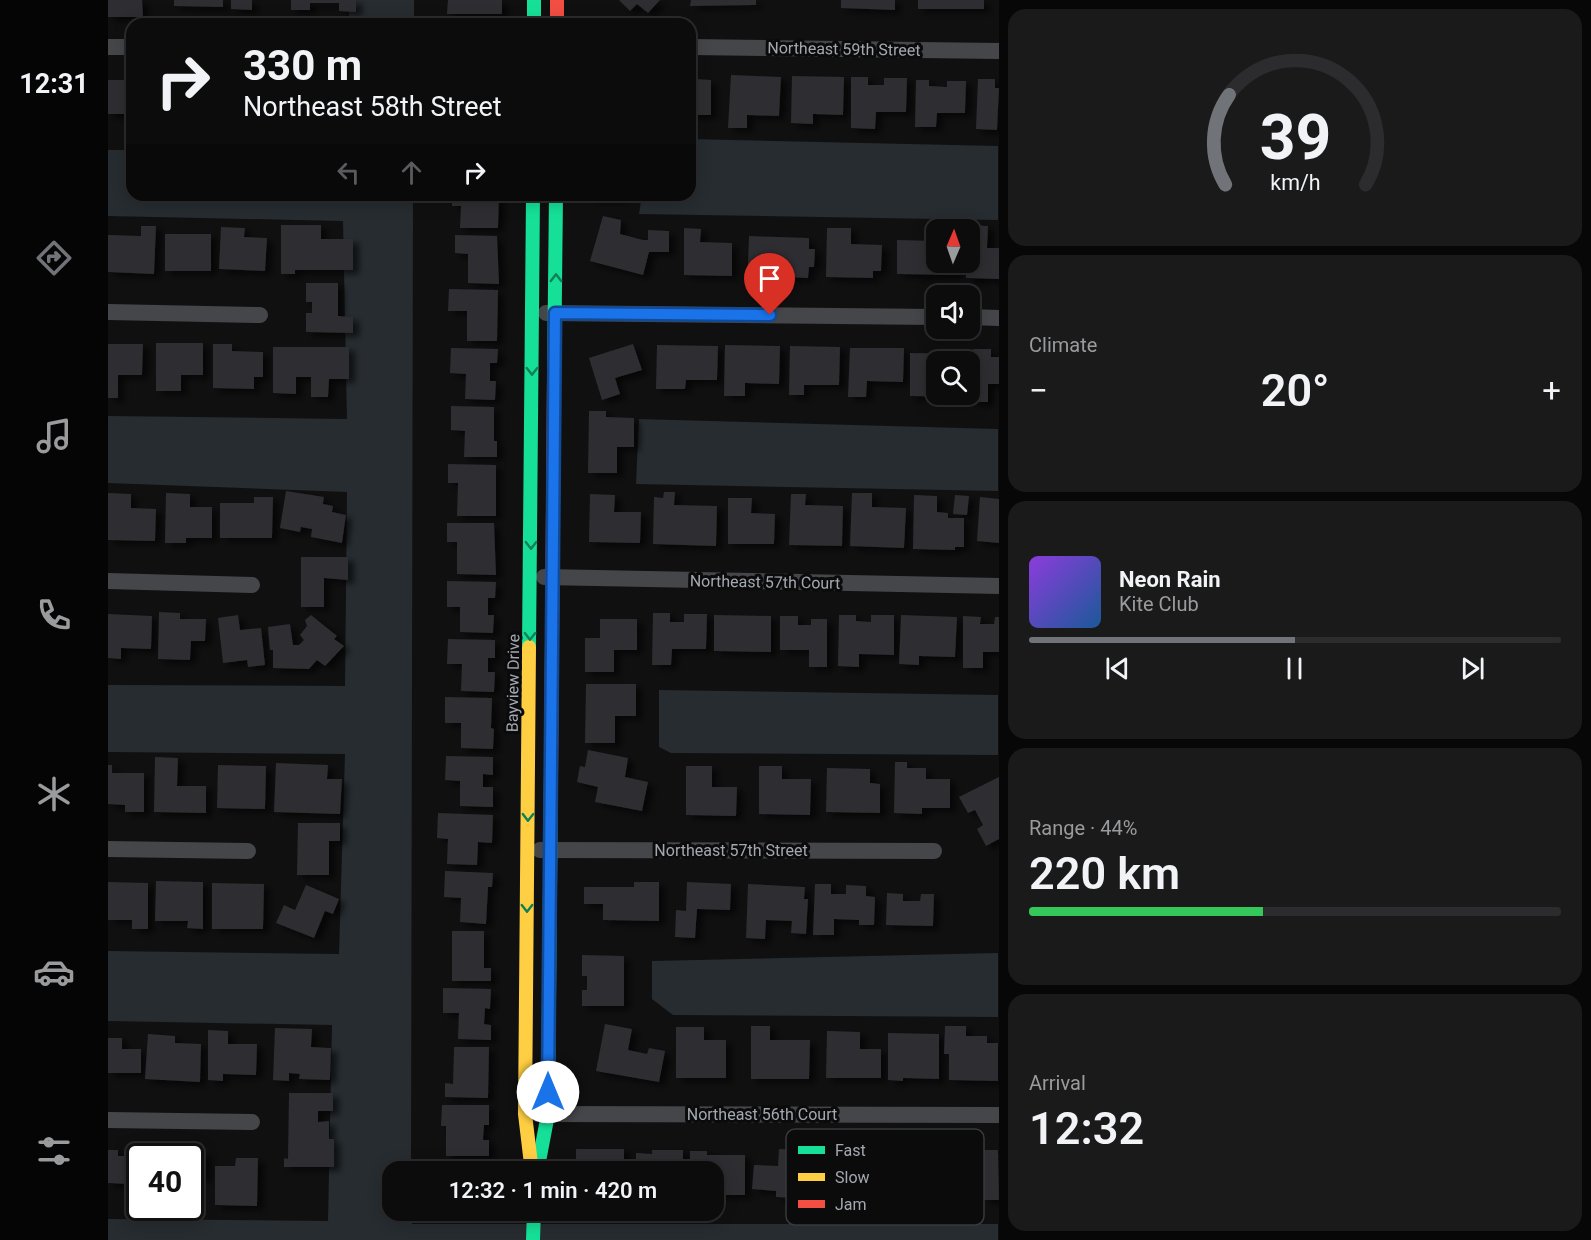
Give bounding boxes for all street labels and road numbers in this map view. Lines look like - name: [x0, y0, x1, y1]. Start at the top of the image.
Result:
- street label: Northeast 59th Street: [767, 38, 921, 60]
- street label: Northeast 57th Court: [690, 571, 840, 593]
- street label: Bayview Drive: [503, 634, 523, 732]
- street label: Northeast 57th Street: [654, 841, 808, 860]
- street label: Northeast 56th Court: [687, 1105, 837, 1124]

